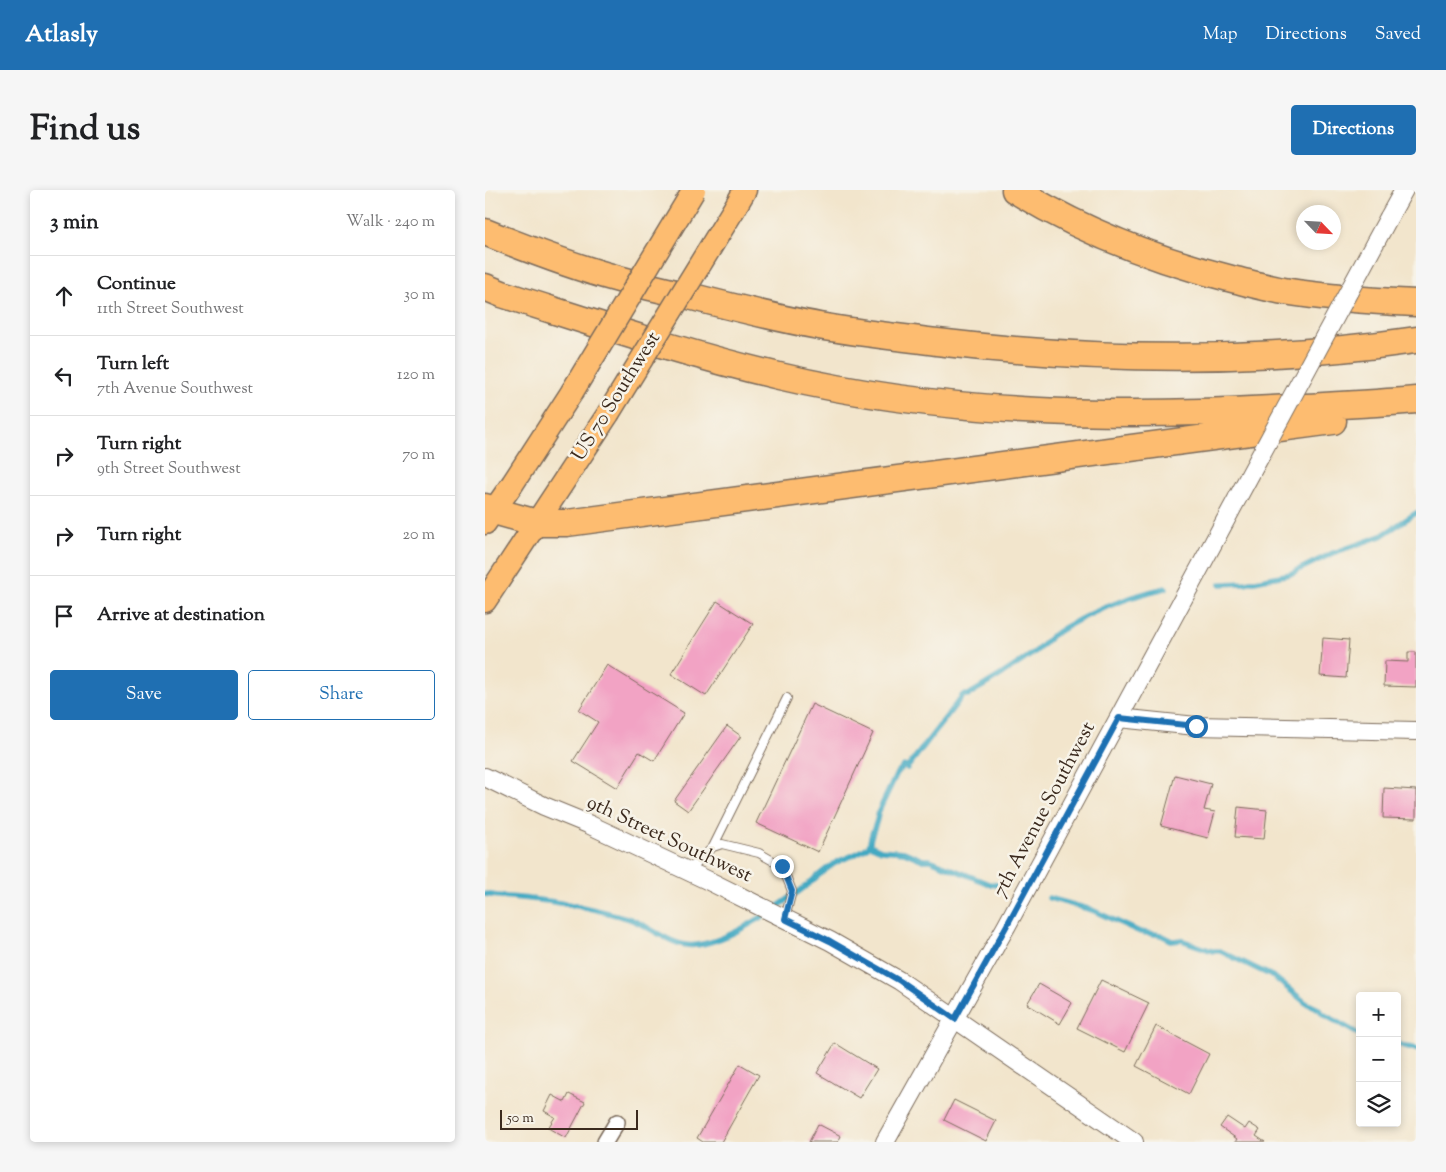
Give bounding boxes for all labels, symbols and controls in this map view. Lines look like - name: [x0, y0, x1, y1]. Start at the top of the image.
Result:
- text: Atlasly: [25, 18, 98, 52]
- text: Map: [1203, 22, 1238, 48]
- text: Directions: [1266, 22, 1347, 48]
- text: Saved: [1375, 22, 1421, 48]
- text: Find us: [30, 105, 140, 156]
- button: Directions: [1291, 105, 1416, 155]
- north arrow: [1296, 205, 1341, 250]
- text: 3 min: [50, 208, 99, 238]
- text: Walk · 240 m: [346, 211, 435, 234]
- text: Continue: [97, 271, 176, 298]
- icon: ahead: [50, 282, 78, 310]
- text: 30 m: [404, 284, 435, 307]
- text: 11th Street Southwest: [97, 298, 244, 321]
- street label: US 70 Southwest: [565, 326, 669, 467]
- text: Turn left: [97, 351, 169, 378]
- icon: left: [50, 362, 78, 390]
- text: 120 m: [397, 364, 435, 387]
- text: 7th Avenue Southwest: [97, 378, 253, 401]
- text: Turn right: [97, 431, 181, 458]
- icon: right: [50, 442, 78, 470]
- text: 70 m: [402, 444, 435, 467]
- text: 9th Street Southwest: [97, 458, 241, 481]
- icon: right: [50, 522, 78, 550]
- text: Turn right: [97, 522, 181, 549]
- text: 20 m: [402, 524, 435, 547]
- icon: arrive: [50, 602, 78, 630]
- text: Arrive at destination: [97, 602, 265, 629]
- button: Save: [50, 670, 238, 720]
- button: Share: [248, 670, 435, 720]
- route start: [1185, 715, 1208, 738]
- street label: 7th Avenue Southwest: [986, 717, 1104, 903]
- street label: 9th Street Southwest: [582, 789, 757, 891]
- route end: [771, 855, 794, 878]
- map controls: [1356, 992, 1401, 1127]
- button: +: [1356, 992, 1401, 1037]
- button: −: [1356, 1037, 1401, 1082]
- button: layers: [1356, 1082, 1401, 1127]
- scale bar: [500, 1107, 637, 1130]
- text: 50 m: [507, 1109, 534, 1129]

